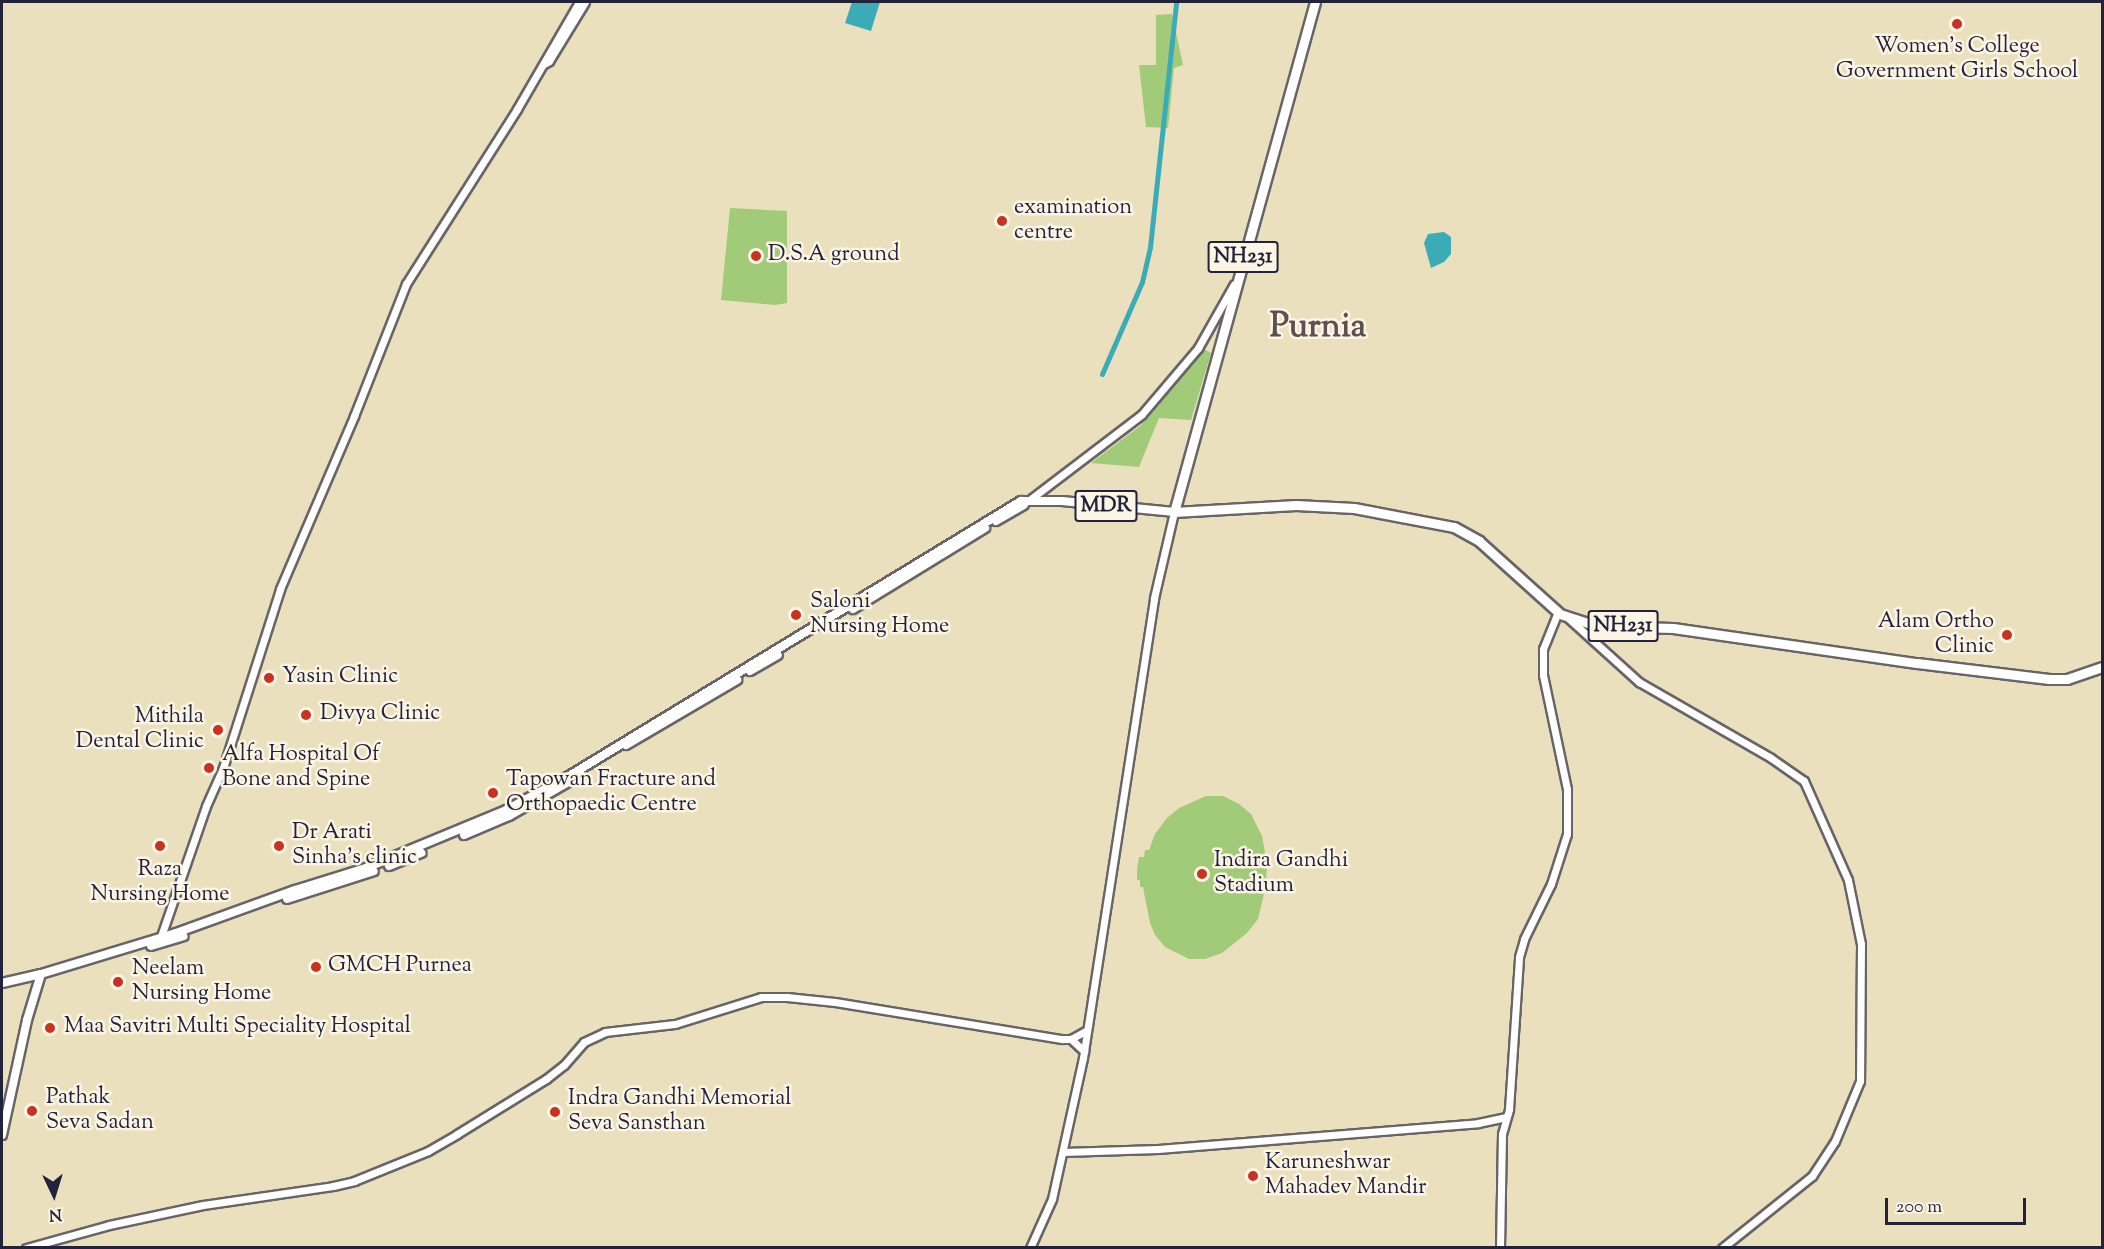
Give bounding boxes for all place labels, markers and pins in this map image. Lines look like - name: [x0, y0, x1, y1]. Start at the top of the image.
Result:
- marker: Women's College Government Girls School: [1950, 17, 1964, 31]
- place label: Women's College Government Girls School: [1836, 34, 2078, 86]
- place label: examination centre: [1014, 195, 1132, 246]
- marker: examination centre: [995, 214, 1009, 228]
- place label: D.S.A ground: [768, 243, 900, 269]
- marker: D.S.A ground: [749, 249, 763, 263]
- place label: Saloni Nursing Home: [810, 589, 949, 640]
- marker: Saloni Nursing Home: [787, 606, 805, 624]
- place label: Alam Ortho Clinic: [1878, 609, 1994, 660]
- marker: Alam Ortho Clinic: [1998, 626, 2016, 644]
- place label: Yasin Clinic: [282, 665, 398, 691]
- marker: Yasin Clinic: [260, 669, 278, 687]
- place label: Divya Clinic: [320, 702, 440, 728]
- place label: Mithila Dental Clinic: [76, 704, 204, 756]
- marker: Divya Clinic: [297, 706, 315, 724]
- marker: Mithila Dental Clinic: [209, 721, 227, 739]
- place label: Alfa Hospital Of Bone and Spine: [222, 742, 380, 794]
- marker: Alfa Hospital Of Bone and Spine: [200, 759, 218, 777]
- place label: Tapowan Fracture and Orthopaedic Centre: [506, 767, 716, 818]
- marker: Tapowan Fracture and Orthopaedic Centre: [484, 784, 502, 802]
- place label: Dr Arati Sinha's clinic: [292, 820, 417, 872]
- marker: Raza Nursing Home: [151, 837, 169, 855]
- marker: Dr Arati Sinha's clinic: [270, 837, 288, 855]
- place label: Indira Gandhi Stadium: [1214, 848, 1348, 900]
- place label: Raza Nursing Home: [90, 857, 230, 908]
- marker: Indira Gandhi Stadium: [1195, 867, 1209, 881]
- place label: GMCH Purnea: [328, 954, 472, 980]
- place label: Neelam Nursing Home: [132, 956, 271, 1008]
- marker: GMCH Purnea: [309, 960, 323, 974]
- marker: Neelam Nursing Home: [109, 973, 127, 991]
- place label: Maa Savitri Multi Speciality Hospital: [64, 1015, 411, 1041]
- marker: Maa Savitri Multi Speciality Hospital: [41, 1019, 59, 1037]
- place label: Pathak Seva Sadan: [46, 1085, 154, 1136]
- place label: Indra Gandhi Memorial Seva Sansthan: [568, 1086, 791, 1138]
- marker: Pathak Seva Sadan: [23, 1102, 41, 1120]
- marker: Indra Gandhi Memorial Seva Sansthan: [546, 1103, 564, 1121]
- place label: Karuneshwar Mahadev Mandir: [1265, 1150, 1426, 1202]
- marker: Karuneshwar Mahadev Mandir: [1246, 1169, 1260, 1183]

